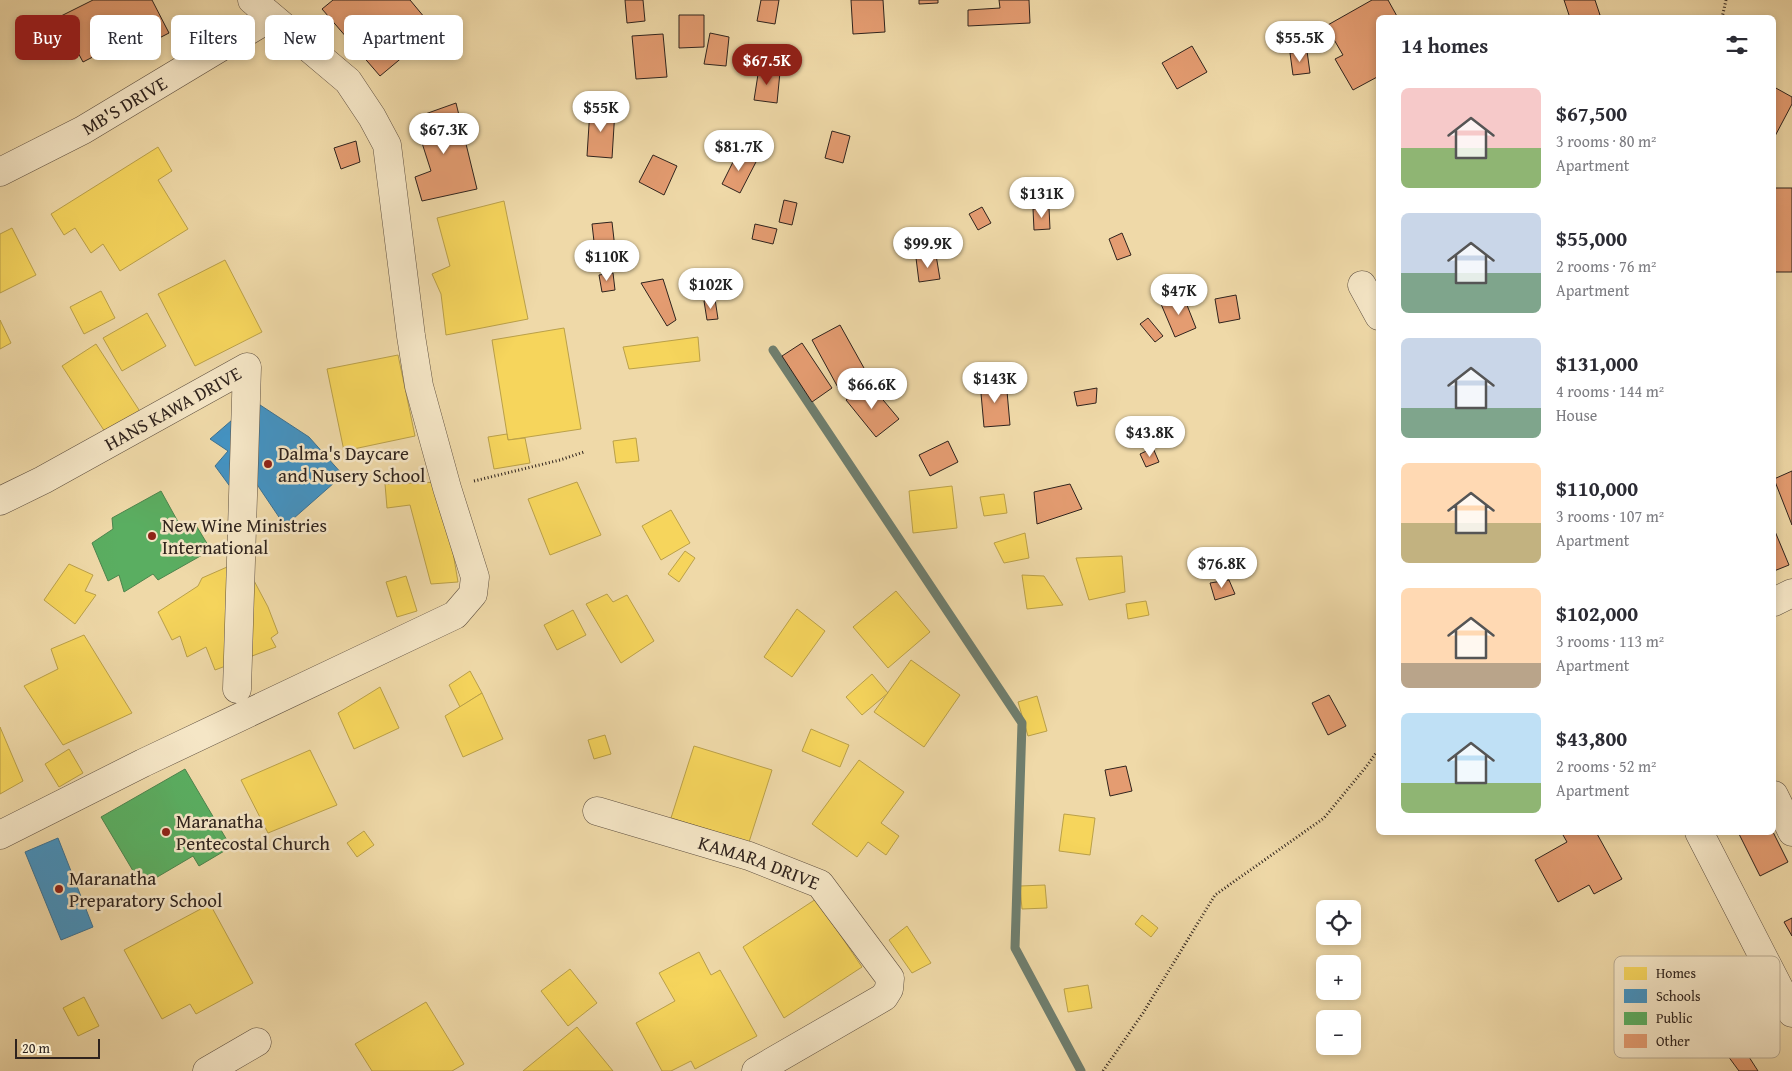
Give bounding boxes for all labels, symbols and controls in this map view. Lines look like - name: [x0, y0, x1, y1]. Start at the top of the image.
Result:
- chip: Buy: [15, 15, 80, 60]
- chip: Rent: [90, 15, 161, 60]
- chip: Filters: [171, 15, 255, 60]
- chip: New: [265, 15, 334, 60]
- chip: Apartment: [344, 15, 463, 60]
- pin: $55.5K: [1259, 20, 1341, 63]
- text: $55.5K: [1276, 25, 1324, 49]
- text: 14 homes: [1401, 30, 1488, 61]
- icon: filters: [1723, 31, 1751, 59]
- pin: $67.5K: [726, 44, 808, 86]
- text: $67.5K: [743, 48, 791, 72]
- street label: MB'S DRIVE: [76, 69, 172, 142]
- pin: $55K: [571, 90, 631, 133]
- text: $55K: [584, 95, 618, 119]
- text: $67,500: [1556, 98, 1627, 129]
- icon: home: [1441, 108, 1501, 168]
- pin: $67.3K: [403, 112, 485, 155]
- text: $67.3K: [420, 117, 468, 141]
- text: 3 rooms · 80 m²: [1556, 129, 1656, 153]
- pin: $81.7K: [698, 130, 780, 172]
- text: $81.7K: [715, 134, 763, 158]
- text: Apartment: [1556, 153, 1629, 177]
- pin: $131K: [1007, 176, 1077, 219]
- text: $131K: [1020, 181, 1064, 205]
- text: $55,000: [1556, 223, 1627, 254]
- pin: $99.9K: [887, 226, 969, 269]
- text: $99.9K: [904, 231, 952, 255]
- icon: home: [1441, 233, 1501, 293]
- pin: $110K: [572, 240, 642, 282]
- text: $110K: [585, 244, 629, 268]
- text: 2 rooms · 76 m²: [1556, 254, 1656, 278]
- pin: $102K: [676, 268, 746, 310]
- text: $102K: [689, 272, 733, 296]
- pin: $47K: [1149, 274, 1209, 316]
- text: $47K: [1162, 278, 1196, 302]
- text: Apartment: [1556, 278, 1629, 302]
- text: $131,000: [1556, 348, 1638, 379]
- icon: home: [1441, 358, 1501, 418]
- street label: HANS KAWA DRIVE: [99, 359, 246, 457]
- pin: $143K: [960, 362, 1030, 404]
- text: $143K: [973, 366, 1017, 390]
- pin: $66.6K: [831, 368, 913, 410]
- text: $66.6K: [848, 372, 896, 396]
- text: 4 rooms · 144 m²: [1556, 379, 1664, 403]
- text: House: [1556, 403, 1597, 427]
- pin: $43.8K: [1109, 416, 1191, 458]
- text: $43.8K: [1126, 420, 1174, 444]
- place label: Dalma's Daycare and Nusery School: [278, 439, 425, 489]
- marker: Dalma's Daycare and Nusery School: [262, 458, 274, 470]
- text: $110,000: [1556, 473, 1638, 504]
- icon: home: [1441, 483, 1501, 543]
- text: 3 rooms · 107 m²: [1556, 504, 1664, 528]
- place label: New Wine Ministries International: [162, 511, 327, 561]
- text: Apartment: [1556, 528, 1629, 552]
- marker: New Wine Ministries International: [146, 530, 158, 542]
- pin: $76.8K: [1181, 546, 1263, 589]
- text: $76.8K: [1198, 551, 1246, 575]
- text: $102,000: [1556, 598, 1638, 629]
- icon: home: [1441, 608, 1501, 668]
- text: 3 rooms · 113 m²: [1556, 629, 1664, 653]
- text: Apartment: [1556, 653, 1629, 677]
- text: $43,800: [1556, 723, 1627, 754]
- icon: home: [1441, 733, 1501, 793]
- text: 2 rooms · 52 m²: [1556, 754, 1656, 778]
- text: Apartment: [1556, 778, 1629, 802]
- place label: Maranatha Pentecostal Church: [176, 807, 330, 857]
- marker: Maranatha Pentecostal Church: [160, 826, 172, 838]
- street label: KAMARA DRIVE: [695, 828, 824, 897]
- place label: Maranatha Preparatory School: [69, 864, 222, 914]
- marker: Maranatha Preparatory School: [53, 883, 65, 895]
- map controls: [1316, 900, 1361, 1055]
- button: locate: [1316, 900, 1361, 945]
- button: +: [1316, 955, 1361, 1000]
- legend: [1614, 956, 1780, 1058]
- text: Homes: [1656, 963, 1696, 983]
- text: Schools: [1656, 986, 1700, 1006]
- text: Public: [1656, 1008, 1692, 1028]
- button: −: [1316, 1010, 1361, 1055]
- text: Other: [1656, 1031, 1690, 1051]
- scale bar: [15, 1036, 100, 1059]
- text: 20 m: [22, 1038, 50, 1058]

